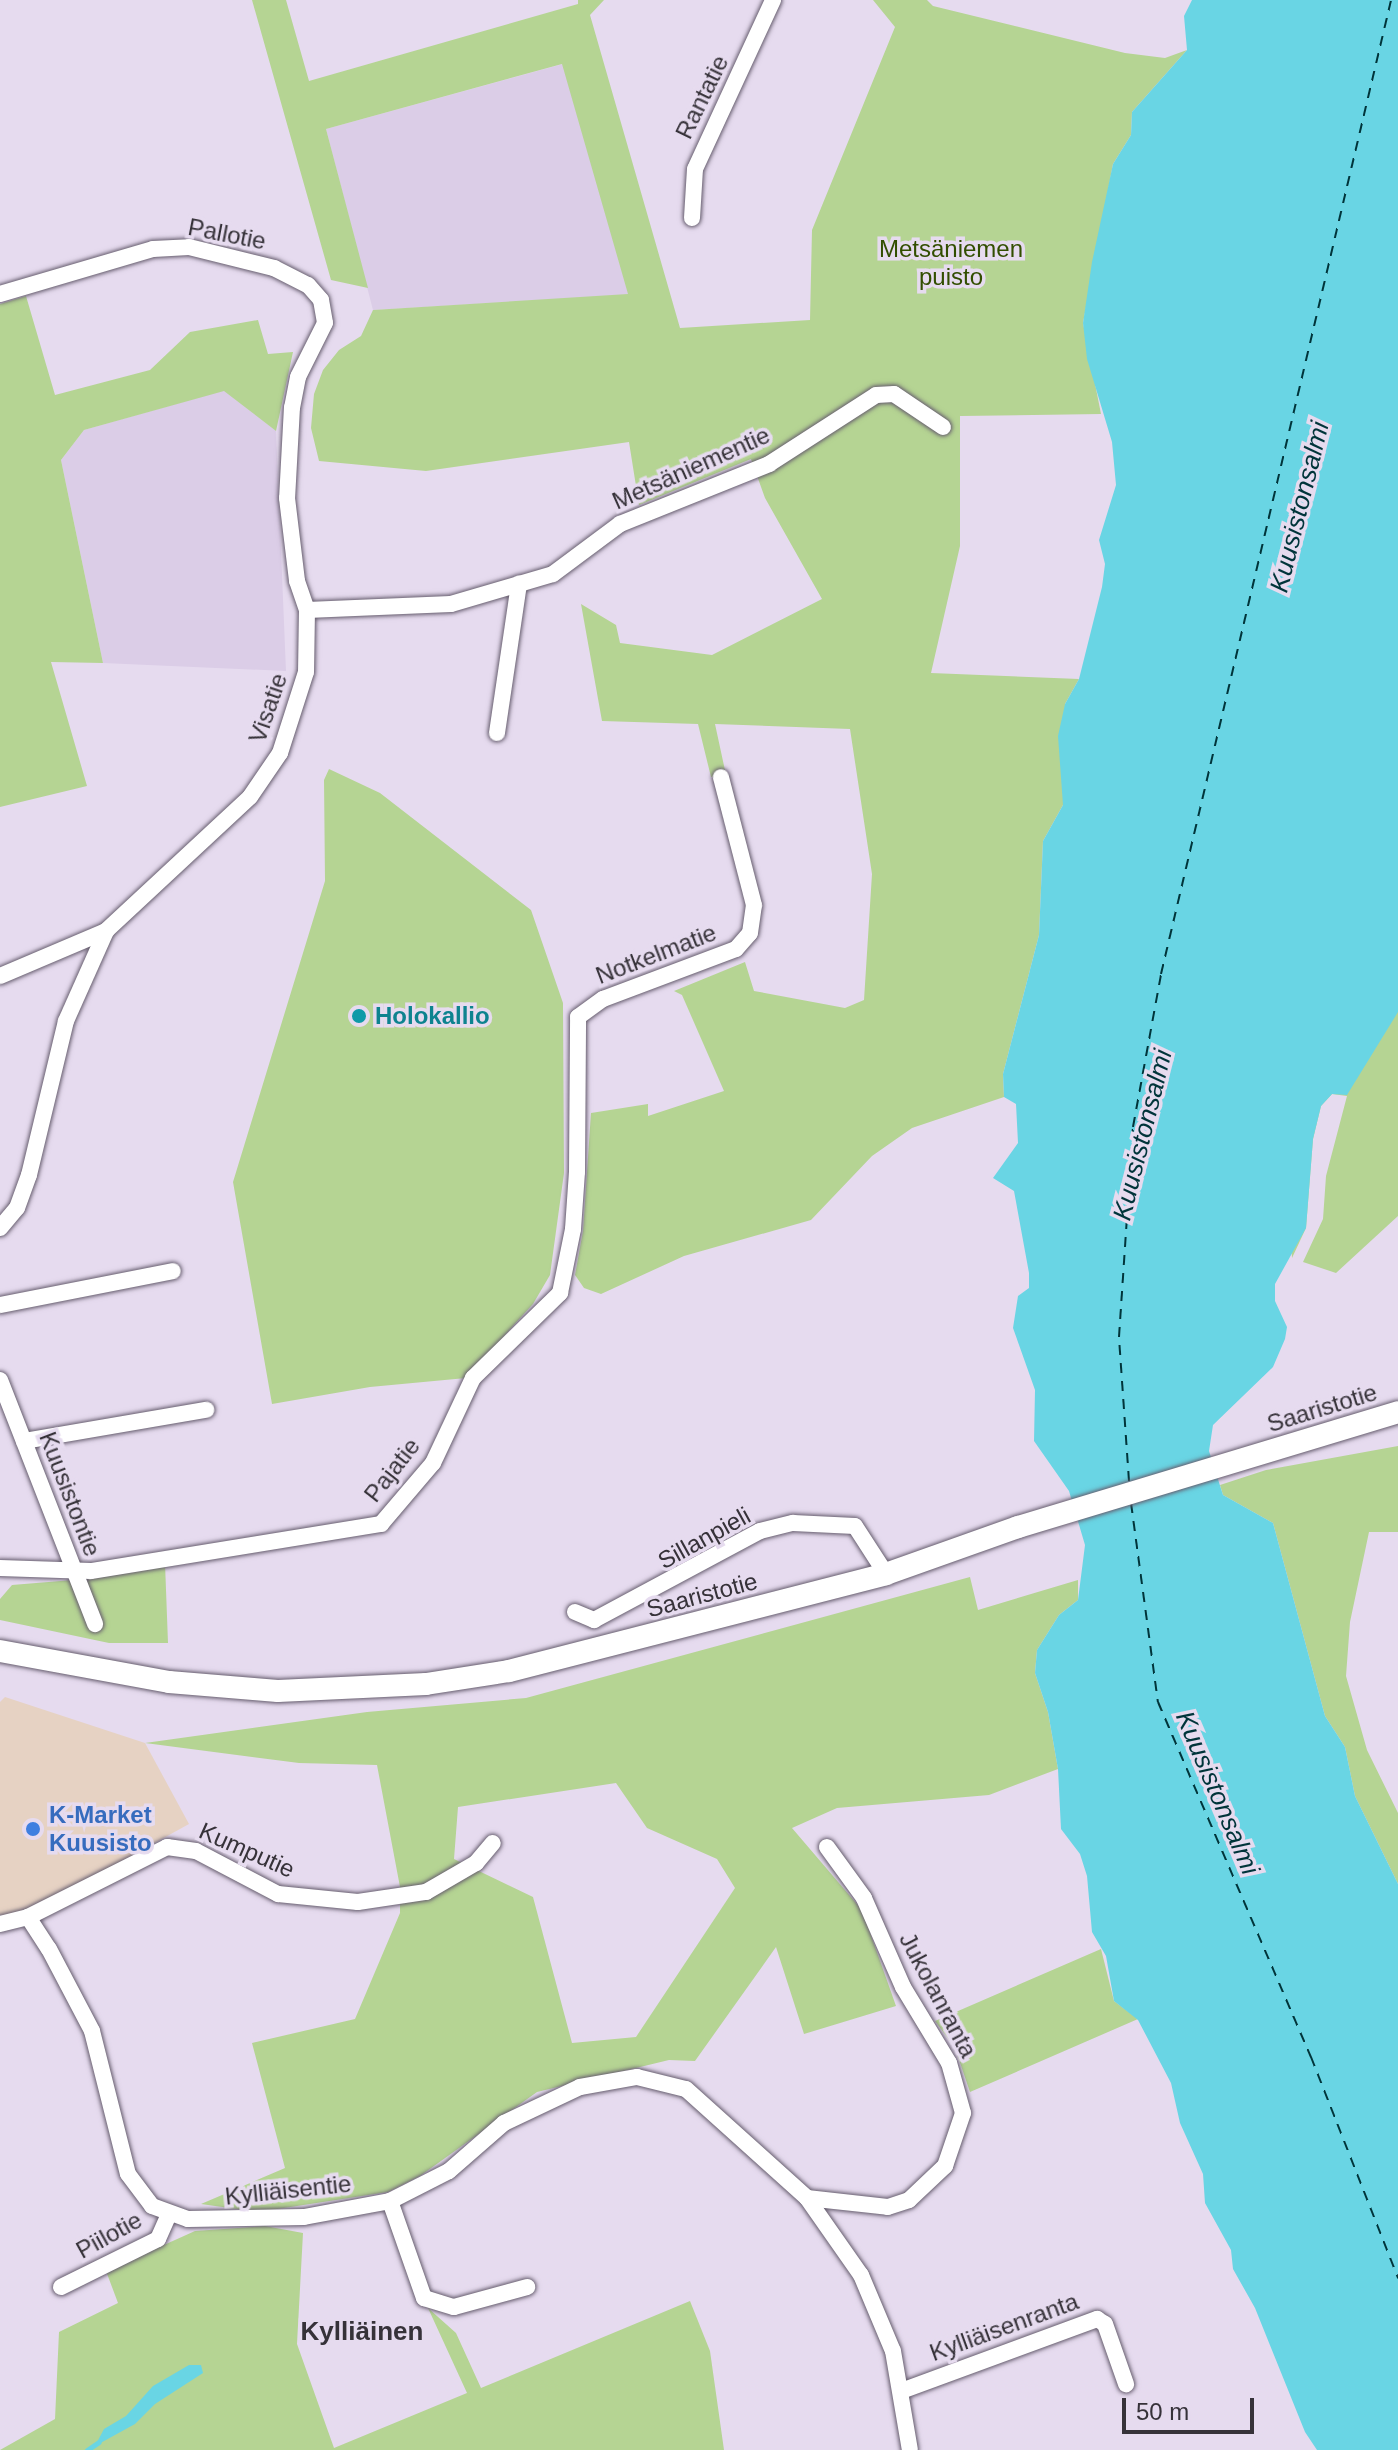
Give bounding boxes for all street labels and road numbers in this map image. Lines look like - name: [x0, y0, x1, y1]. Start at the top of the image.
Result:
- street label: Rantatie: [669, 51, 735, 143]
- street label: Pallotie: [186, 212, 268, 256]
- street label: Metsäniementie: [608, 420, 774, 516]
- street label: Visatie: [243, 669, 293, 747]
- street label: Notkelmatie: [592, 918, 720, 990]
- street label: Saaristotie: [1264, 1378, 1380, 1438]
- street label: Kuusistontie: [33, 1428, 107, 1560]
- street label: Pajatie: [358, 1432, 426, 1508]
- street label: Sillanpieli: [653, 1501, 755, 1575]
- street label: Saaristotie: [644, 1566, 760, 1624]
- street label: Kumputie: [195, 1816, 299, 1884]
- street label: Jukolanranta: [893, 1928, 983, 2062]
- street label: Kylliäisentie: [223, 2169, 353, 2211]
- street label: Piilotie: [71, 2205, 147, 2265]
- street label: Kylliäisenranta: [926, 2287, 1082, 2367]

